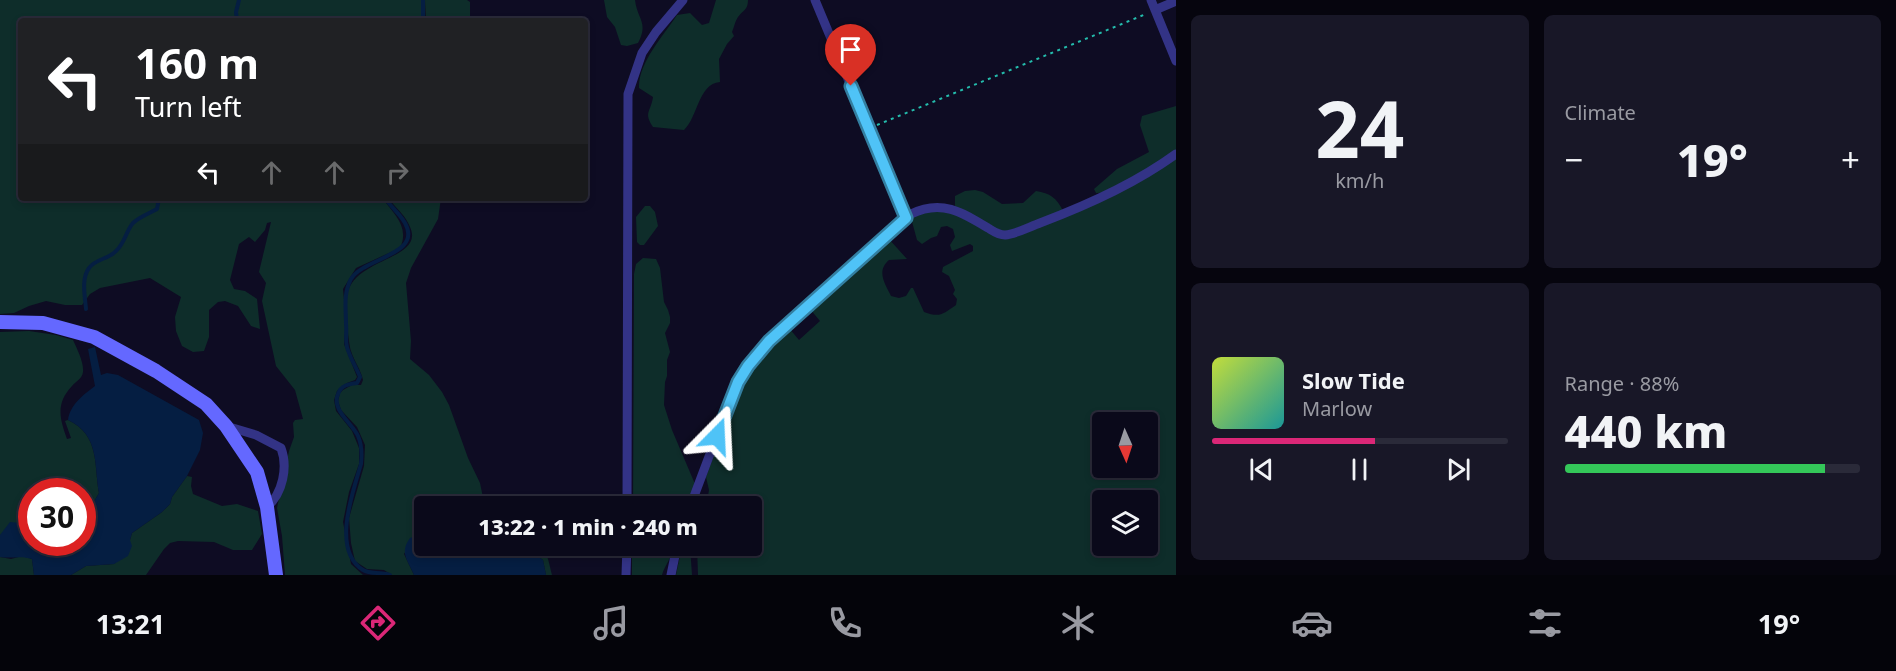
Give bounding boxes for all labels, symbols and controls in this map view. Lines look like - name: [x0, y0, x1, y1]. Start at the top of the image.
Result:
- pin: [825, 24, 876, 86]
- icon: arrive: [834, 33, 867, 66]
- text: 160 m: [135, 34, 259, 91]
- icon: left: [36, 42, 114, 120]
- text: 24: [1315, 75, 1404, 181]
- text: Turn left: [135, 88, 241, 125]
- text: Climate: [1565, 99, 1636, 126]
- text: 19°: [1677, 129, 1748, 190]
- text: −: [1565, 137, 1583, 182]
- text: +: [1841, 137, 1860, 182]
- icon: left: [192, 156, 225, 189]
- icon: ahead: [255, 156, 288, 189]
- icon: ahead: [318, 156, 351, 189]
- icon: right: [381, 156, 414, 189]
- text: km/h: [1335, 167, 1384, 194]
- text: Slow Tide: [1302, 365, 1405, 395]
- text: Range · 88%: [1565, 370, 1679, 397]
- text: Marlow: [1302, 395, 1372, 422]
- text: 440 km: [1565, 400, 1727, 461]
- position arrow: [685, 404, 749, 468]
- north arrow: [1092, 412, 1158, 478]
- map controls: [1092, 412, 1158, 556]
- icon: previous: [1245, 453, 1278, 486]
- icon: pause: [1343, 453, 1376, 486]
- icon: next: [1442, 453, 1475, 486]
- speed limit sign: 30: [18, 478, 96, 556]
- button: layers: [1092, 490, 1158, 556]
- text: 13:22 · 1 min · 240 m: [478, 511, 698, 541]
- icon: directions: [357, 602, 399, 644]
- icon: music: [590, 602, 632, 644]
- icon: phone: [824, 602, 866, 644]
- icon: climate: [1057, 602, 1099, 644]
- icon: car: [1291, 602, 1333, 644]
- icon: filters: [1524, 602, 1566, 644]
- text: 13:21: [96, 605, 165, 642]
- text: 19°: [1758, 605, 1800, 642]

